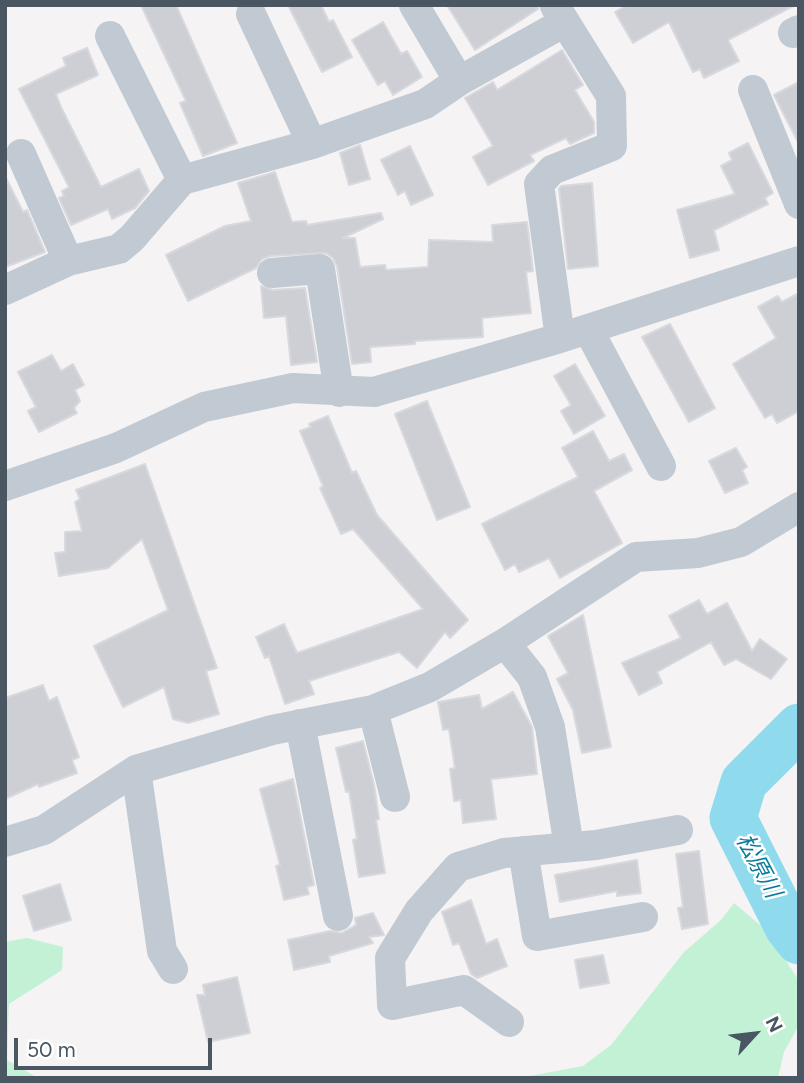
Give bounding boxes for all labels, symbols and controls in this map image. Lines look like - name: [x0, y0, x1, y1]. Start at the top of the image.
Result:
- water label: 松原川: [730, 829, 786, 903]
- north arrow: [720, 999, 790, 1069]
- text: N: [761, 1012, 788, 1036]
- scale bar: [18, 1024, 215, 1068]
- text: 50 m: [27, 1037, 76, 1062]

